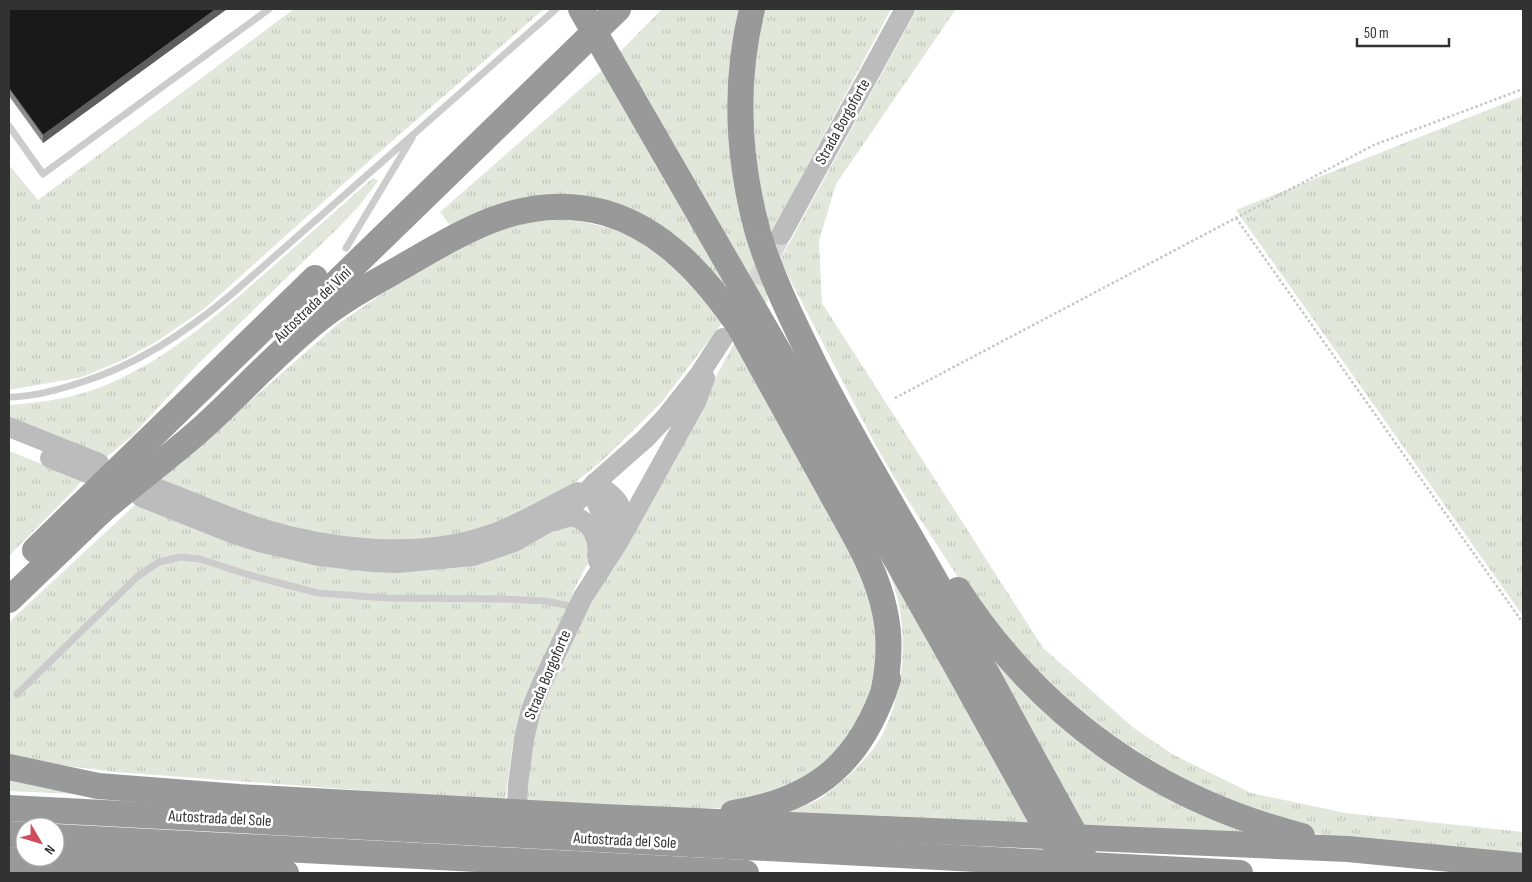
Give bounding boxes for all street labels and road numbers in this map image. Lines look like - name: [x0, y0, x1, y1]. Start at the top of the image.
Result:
- street label: Strada Borgoforte: [812, 76, 874, 168]
- street label: Autostrada dei Vini: [270, 263, 356, 347]
- street label: Strada Borgoforte: [521, 627, 575, 723]
- street label: Autostrada del Sole: [167, 807, 272, 831]
- street label: Autostrada del Sole: [572, 829, 677, 853]

